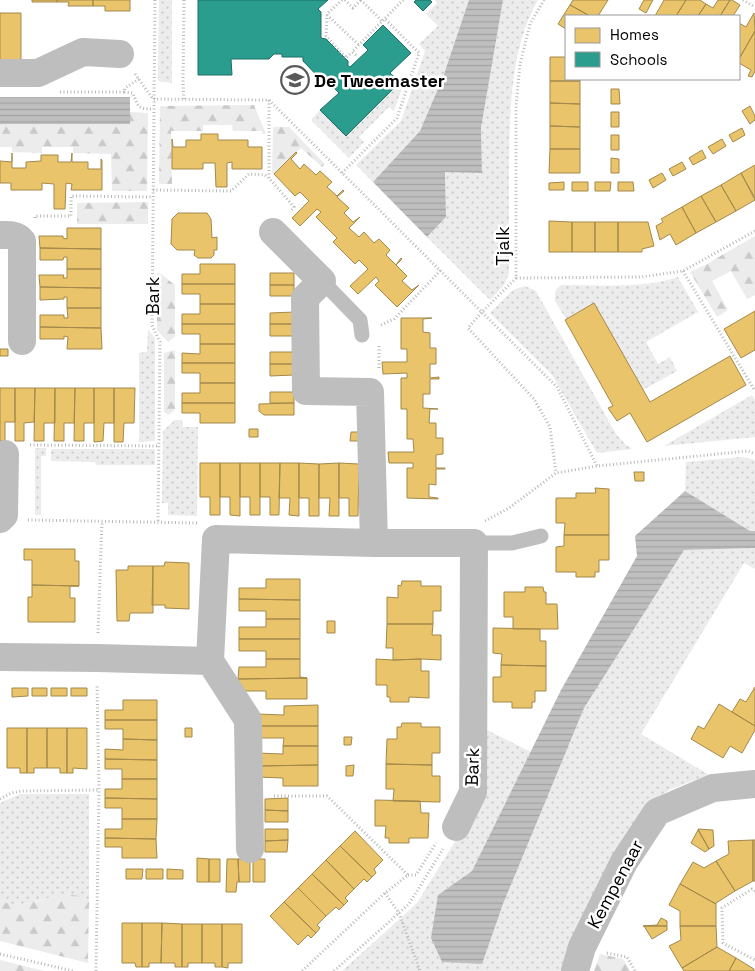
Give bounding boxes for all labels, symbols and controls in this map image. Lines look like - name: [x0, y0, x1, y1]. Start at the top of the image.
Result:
- legend: [565, 15, 740, 80]
- text: Homes: [610, 25, 659, 44]
- text: Schools: [610, 50, 668, 69]
- school or university icon: De Tweemaster: [280, 65, 310, 95]
- place label: De Tweemaster: [314, 69, 445, 92]
- street label: Tjalk: [491, 226, 514, 266]
- street label: Bark: [141, 276, 164, 315]
- street label: Bark: [460, 747, 484, 787]
- street label: Kempenaar: [582, 835, 648, 932]

